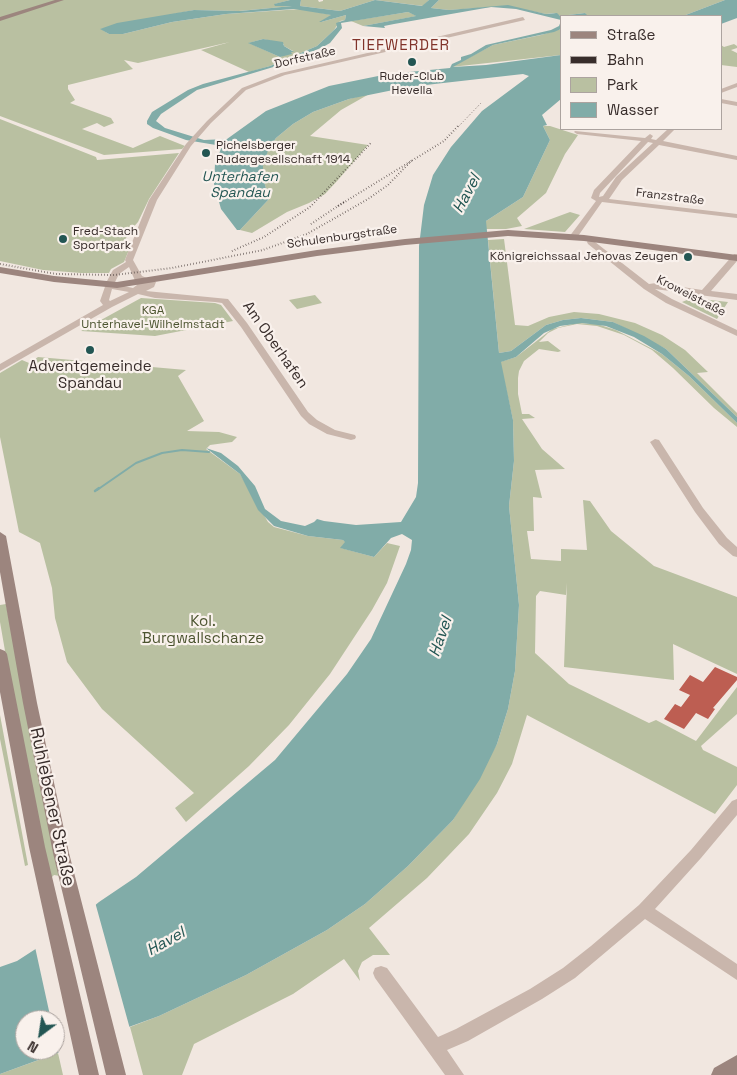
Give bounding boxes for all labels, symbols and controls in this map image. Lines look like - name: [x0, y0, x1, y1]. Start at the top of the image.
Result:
- legend: [560, 15, 722, 130]
- text: Straße: [607, 25, 655, 44]
- district label: TIEFWERDER: [351, 37, 451, 55]
- street label: Dorfstraße: [273, 44, 337, 72]
- text: Bahn: [607, 50, 644, 69]
- marker: Ruder-Club Hevella: [406, 56, 418, 68]
- place label: Ruder-Club Hevella: [379, 70, 445, 98]
- text: Park: [607, 75, 638, 94]
- text: Wasser: [607, 100, 659, 119]
- place label: Pichelsberger Rudergesellschaft 1914: [216, 139, 350, 167]
- marker: Pichelsberger Rudergesellschaft 1914: [200, 147, 212, 159]
- water label: Unterhafen Spandau: [202, 169, 278, 202]
- water label: Havel: [449, 171, 485, 217]
- street label: Franzstraße: [635, 186, 705, 208]
- street label: Schulenburgstraße: [286, 222, 398, 252]
- place label: Fred-Stach Sportpark: [73, 225, 138, 253]
- marker: Fred-Stach Sportpark: [57, 233, 69, 245]
- place label: Königreichssaal Jehovas Zeugen: [490, 250, 678, 264]
- marker: Königreichssaal Jehovas Zeugen: [682, 251, 694, 263]
- street label: Krowelstraße: [654, 272, 728, 320]
- street label: Am Oberhafen: [238, 298, 312, 392]
- park label: KGA Unterhavel-Wilhelmstadt: [81, 304, 225, 332]
- marker: Adventgemeinde Spandau: [84, 344, 96, 356]
- place label: Adventgemeinde Spandau: [28, 358, 152, 393]
- park label: Kol. Burgwallschanze: [142, 613, 264, 648]
- water label: Havel: [425, 615, 457, 659]
- street label: Ruhlebener Straße: [25, 726, 79, 888]
- water label: Havel: [143, 924, 189, 960]
- north arrow: [15, 1010, 65, 1060]
- text: N: [24, 1037, 41, 1057]

